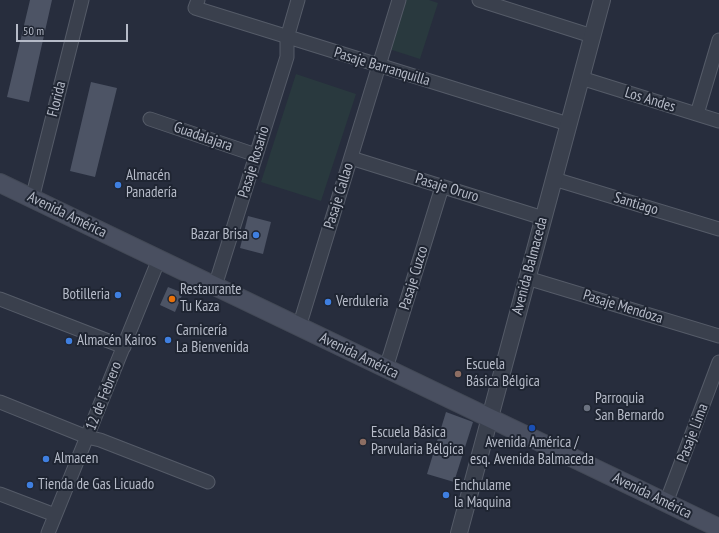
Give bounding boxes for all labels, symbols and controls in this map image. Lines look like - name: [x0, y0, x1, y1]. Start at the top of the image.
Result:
- scale bar: [18, 16, 130, 42]
- text: 50 m: [23, 23, 44, 38]
- street label: Pasaje Barranquilla: [332, 44, 432, 90]
- street label: Florida: [44, 79, 70, 119]
- street label: Los Andes: [623, 84, 677, 116]
- street label: Guadalajara: [171, 119, 235, 155]
- street label: Pasaje Rosario: [235, 124, 273, 200]
- street label: Pasaje Callao: [320, 161, 358, 231]
- place label: Almacén Panadería: [126, 167, 177, 202]
- street label: Pasaje Oruro: [413, 170, 481, 206]
- marker: Almacén Panadería: [113, 180, 123, 190]
- street label: Avenida América: [24, 188, 110, 242]
- street label: Santiago: [612, 189, 660, 219]
- street label: Avenida Balmaceda: [508, 215, 552, 317]
- place label: Bazar Brisa: [191, 226, 248, 244]
- marker: Bazar Brisa: [251, 230, 261, 240]
- street label: Pasaje Cuzco: [396, 244, 432, 312]
- place label: Restaurante Tu Kaza: [180, 281, 241, 316]
- place label: Botilleria: [63, 286, 110, 304]
- street label: Pasaje Mendoza: [581, 286, 665, 328]
- marker: Botilleria: [113, 290, 123, 300]
- place label: Verduleria: [336, 293, 389, 311]
- marker: Restaurante Tu Kaza: [167, 294, 177, 304]
- marker: Verduleria: [323, 297, 333, 307]
- place label: Carnicería La Bienvenida: [176, 322, 249, 357]
- street label: Avenida América: [316, 329, 402, 383]
- place label: Almacén Kairos: [77, 332, 156, 350]
- marker: Carnicería La Bienvenida: [163, 335, 173, 345]
- marker: Almacén Kairos: [64, 336, 74, 346]
- place label: Escuela Básica Bélgica: [466, 356, 540, 391]
- street label: 12 de Febrero: [82, 359, 126, 433]
- marker: Escuela Básica Bélgica: [453, 369, 463, 379]
- place label: Parroquia San Bernardo: [595, 390, 664, 425]
- street label: Pasaje Lima: [674, 401, 712, 465]
- marker: Parroquia San Bernardo: [582, 403, 592, 413]
- marker: Avenida América / esq. Avenida Balmaceda: [527, 423, 537, 433]
- place label: Escuela Básica Parvularia Bélgica: [371, 424, 464, 459]
- place label: Avenida América / esq. Avenida Balmaceda: [470, 434, 594, 469]
- marker: Escuela Básica Parvularia Bélgica: [358, 437, 368, 447]
- place label: Almacen: [54, 450, 98, 468]
- marker: Almacen: [41, 454, 51, 464]
- street label: Avenida América: [609, 469, 695, 523]
- place label: Tienda de Gas Licuado: [38, 476, 154, 494]
- place label: Enchulame la Maquina: [454, 477, 511, 512]
- marker: Tienda de Gas Licuado: [25, 480, 35, 490]
- marker: Enchulame la Maquina: [441, 490, 451, 500]

